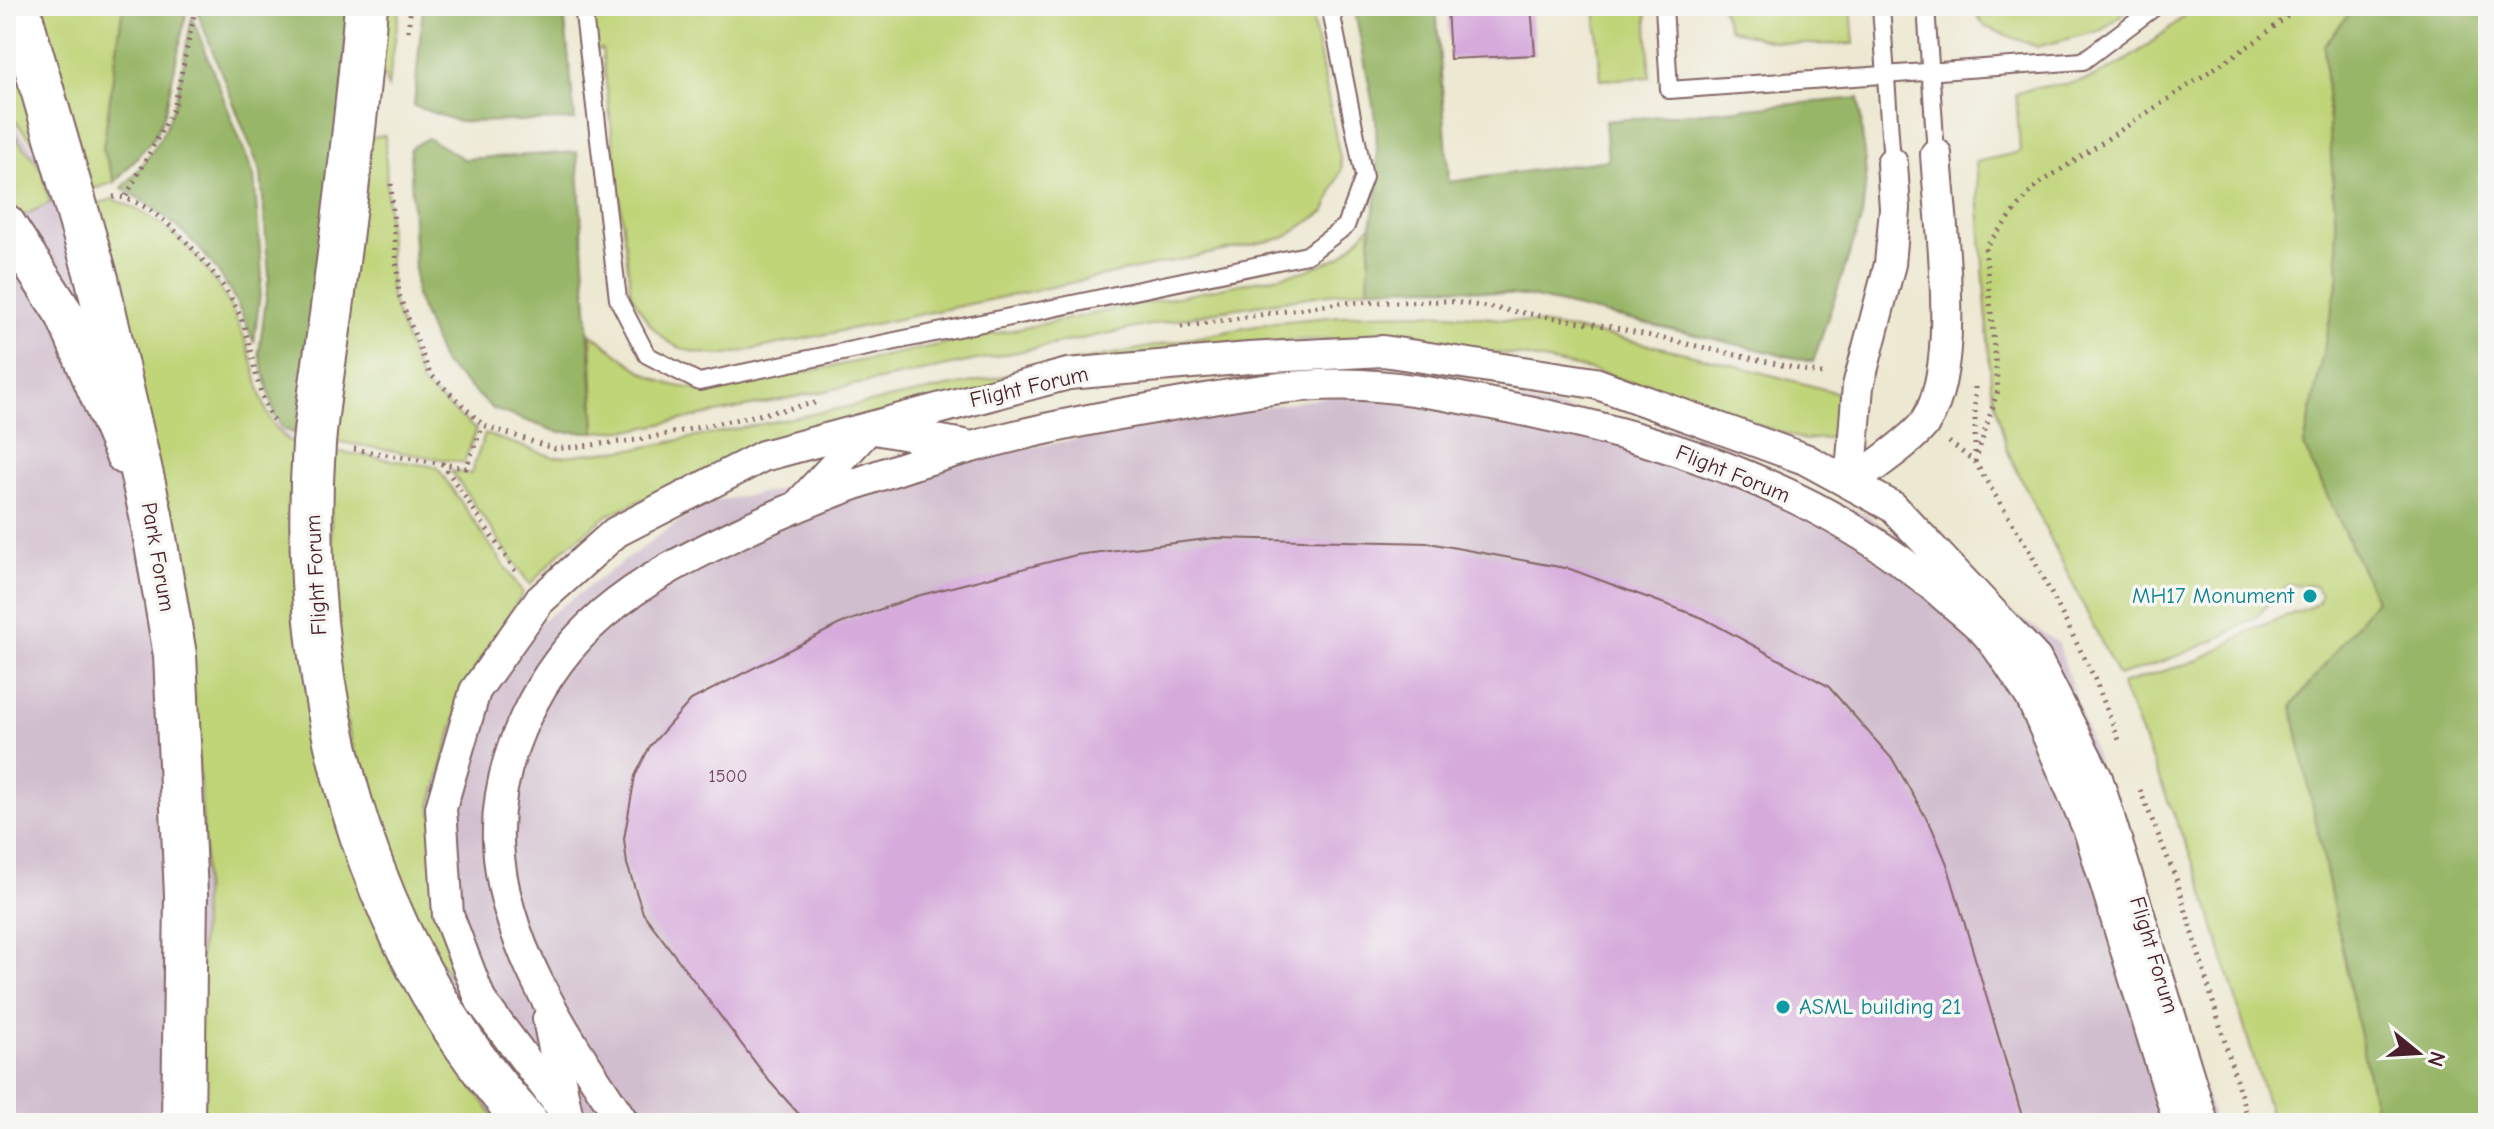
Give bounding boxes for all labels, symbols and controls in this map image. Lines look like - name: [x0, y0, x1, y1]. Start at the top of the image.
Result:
- street label: Flight Forum: [967, 361, 1091, 413]
- street label: Flight Forum: [1672, 439, 1794, 509]
- street label: Park Forum: [136, 500, 180, 614]
- street label: Flight Forum: [300, 514, 332, 636]
- place label: MH17 Monument: [2132, 583, 2295, 609]
- marker: MH17 Monument: [2301, 587, 2319, 605]
- house number: 1500: [709, 766, 747, 787]
- street label: Flight Forum: [2124, 893, 2184, 1017]
- place label: ASML building 21: [1799, 994, 1962, 1020]
- marker: ASML building 21: [1774, 998, 1792, 1016]
- north arrow: [2378, 1013, 2458, 1093]
- text: N: [2421, 1048, 2451, 1070]

